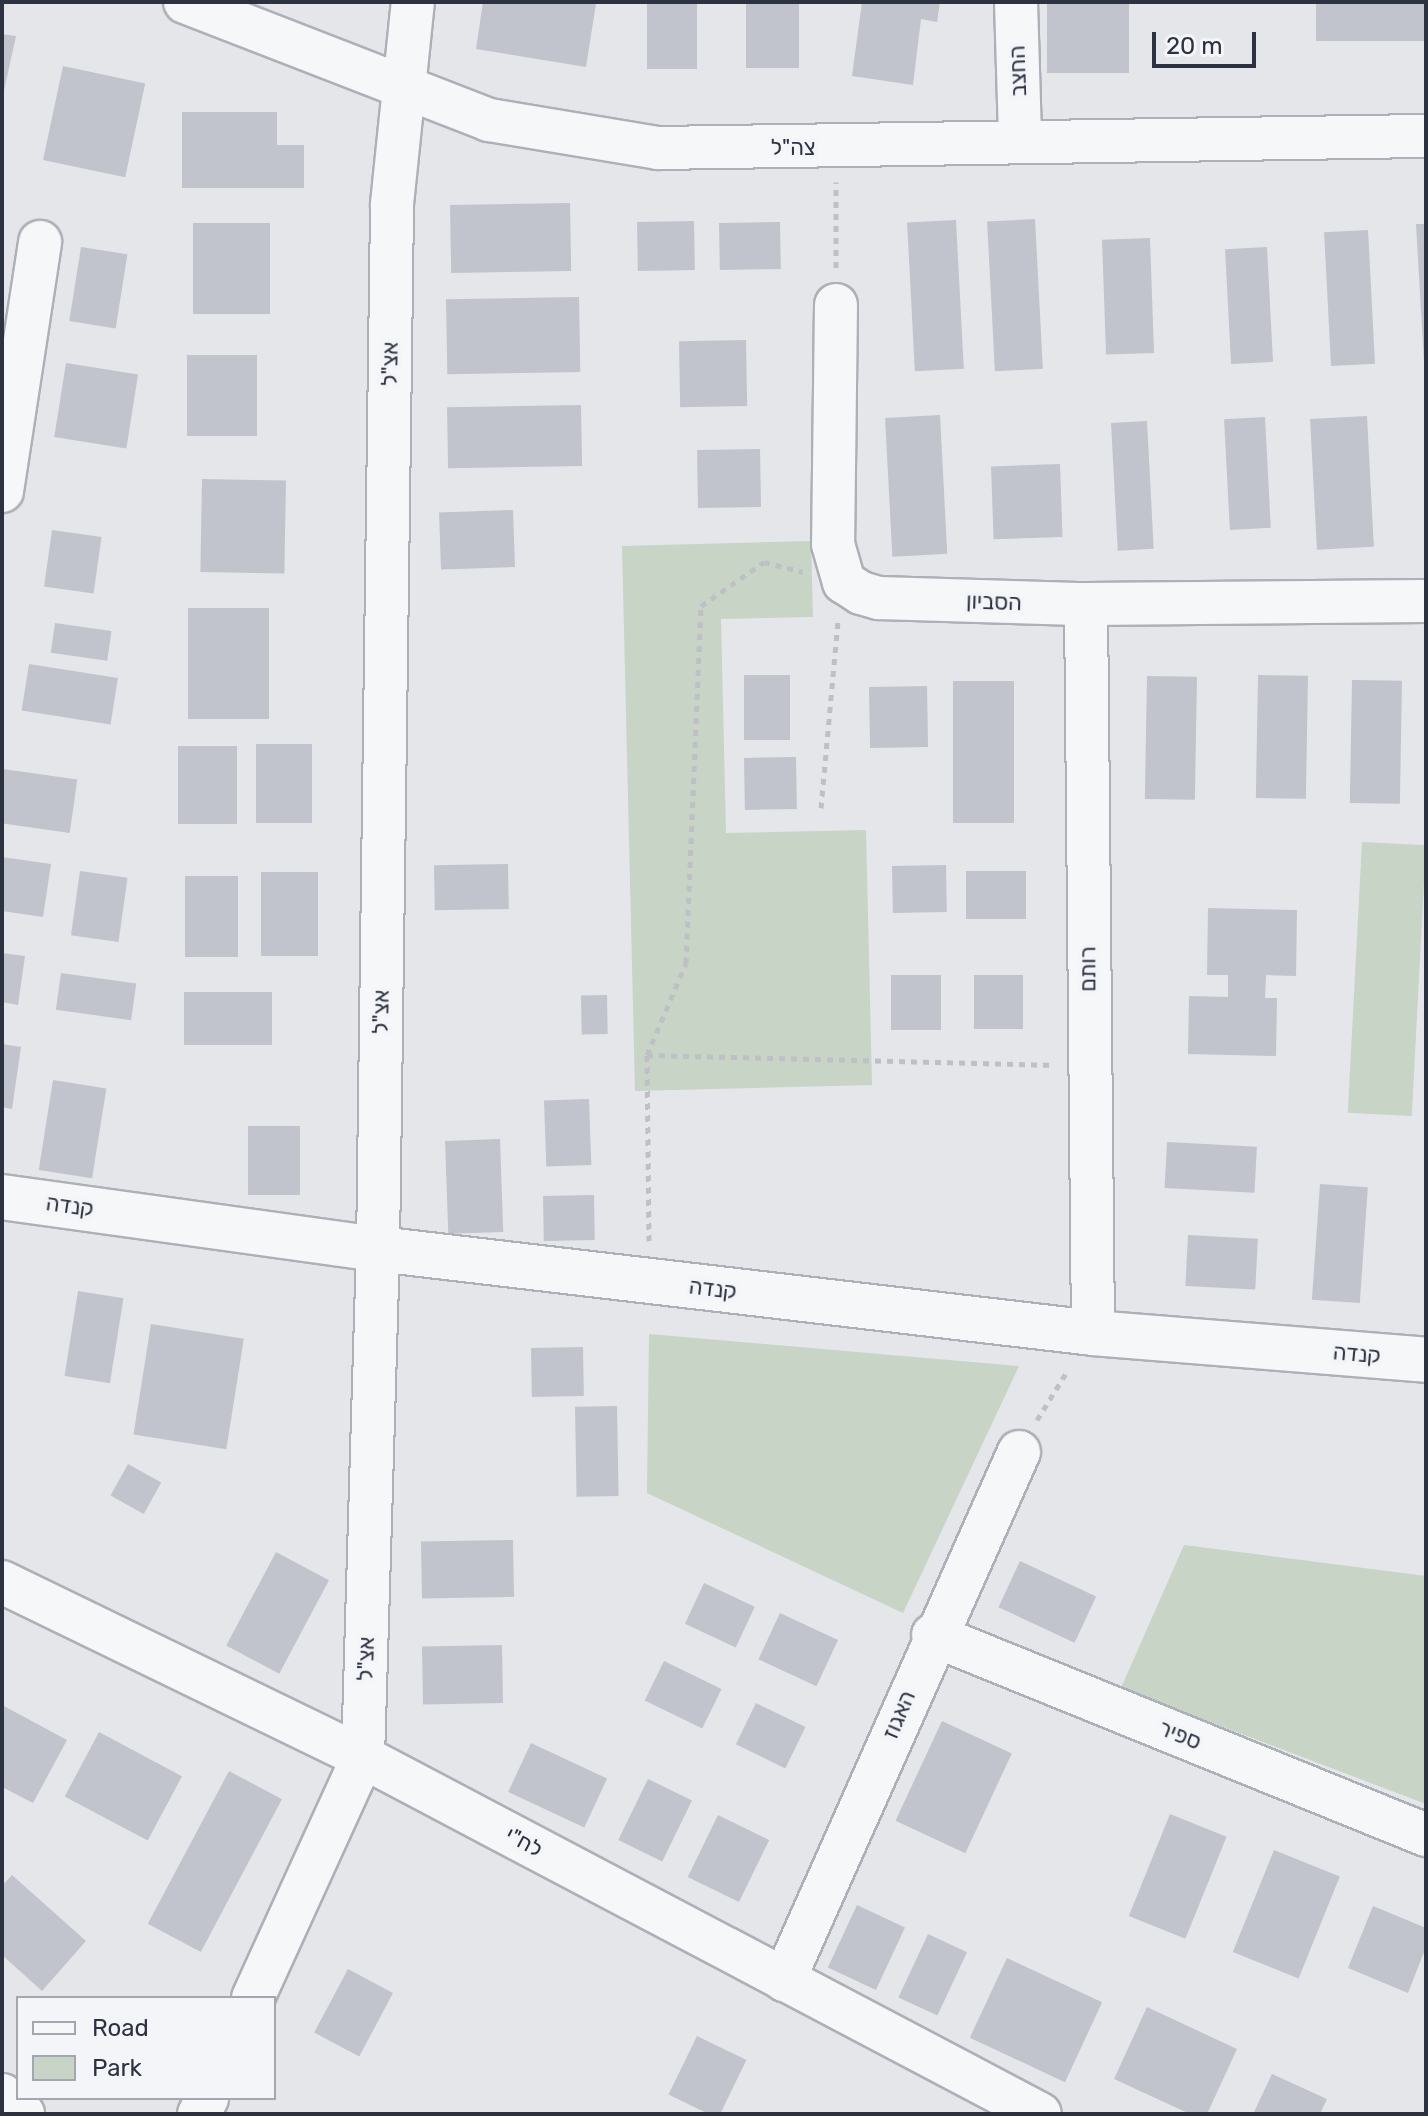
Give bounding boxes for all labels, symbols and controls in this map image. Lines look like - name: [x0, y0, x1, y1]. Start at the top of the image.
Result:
- scale bar: [1156, 16, 1260, 66]
- text: 20 m: [1166, 32, 1223, 60]
- street label: החצב: [1004, 45, 1032, 97]
- street label: צה"ל: [770, 135, 816, 161]
- street label: אצ"ל: [376, 342, 404, 386]
- street label: הסביון: [966, 588, 1022, 616]
- street label: רותם: [1075, 946, 1101, 992]
- street label: אצ"ל: [367, 990, 395, 1034]
- street label: קנדה: [44, 1190, 96, 1222]
- street label: קנדה: [688, 1273, 738, 1305]
- street label: קנדה: [1332, 1339, 1382, 1369]
- street label: אצ"ל: [352, 1636, 380, 1682]
- street label: האגוז: [877, 1687, 921, 1743]
- street label: ספיר: [1155, 1715, 1205, 1755]
- street label: לח"י: [501, 1821, 547, 1863]
- legend: [16, 1996, 276, 2100]
- text: Road: [92, 2014, 149, 2042]
- text: Park: [92, 2054, 142, 2082]

